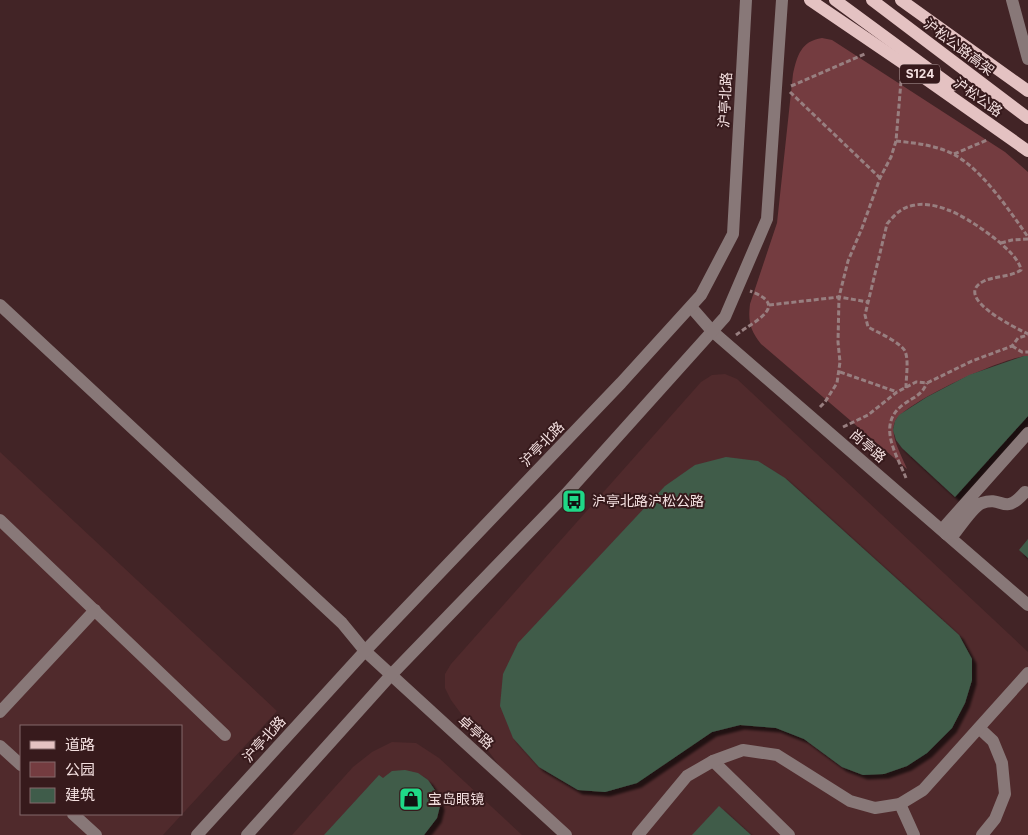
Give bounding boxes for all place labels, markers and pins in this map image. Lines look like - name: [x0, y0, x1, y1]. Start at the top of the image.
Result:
- bus stop icon: 沪亭北路沪松公路: [561, 488, 587, 514]
- place label: 沪亭北路沪松公路: [592, 492, 704, 509]
- shop icon: 宝岛眼镜: [398, 786, 424, 812]
- place label: 宝岛眼镜: [428, 790, 484, 807]

